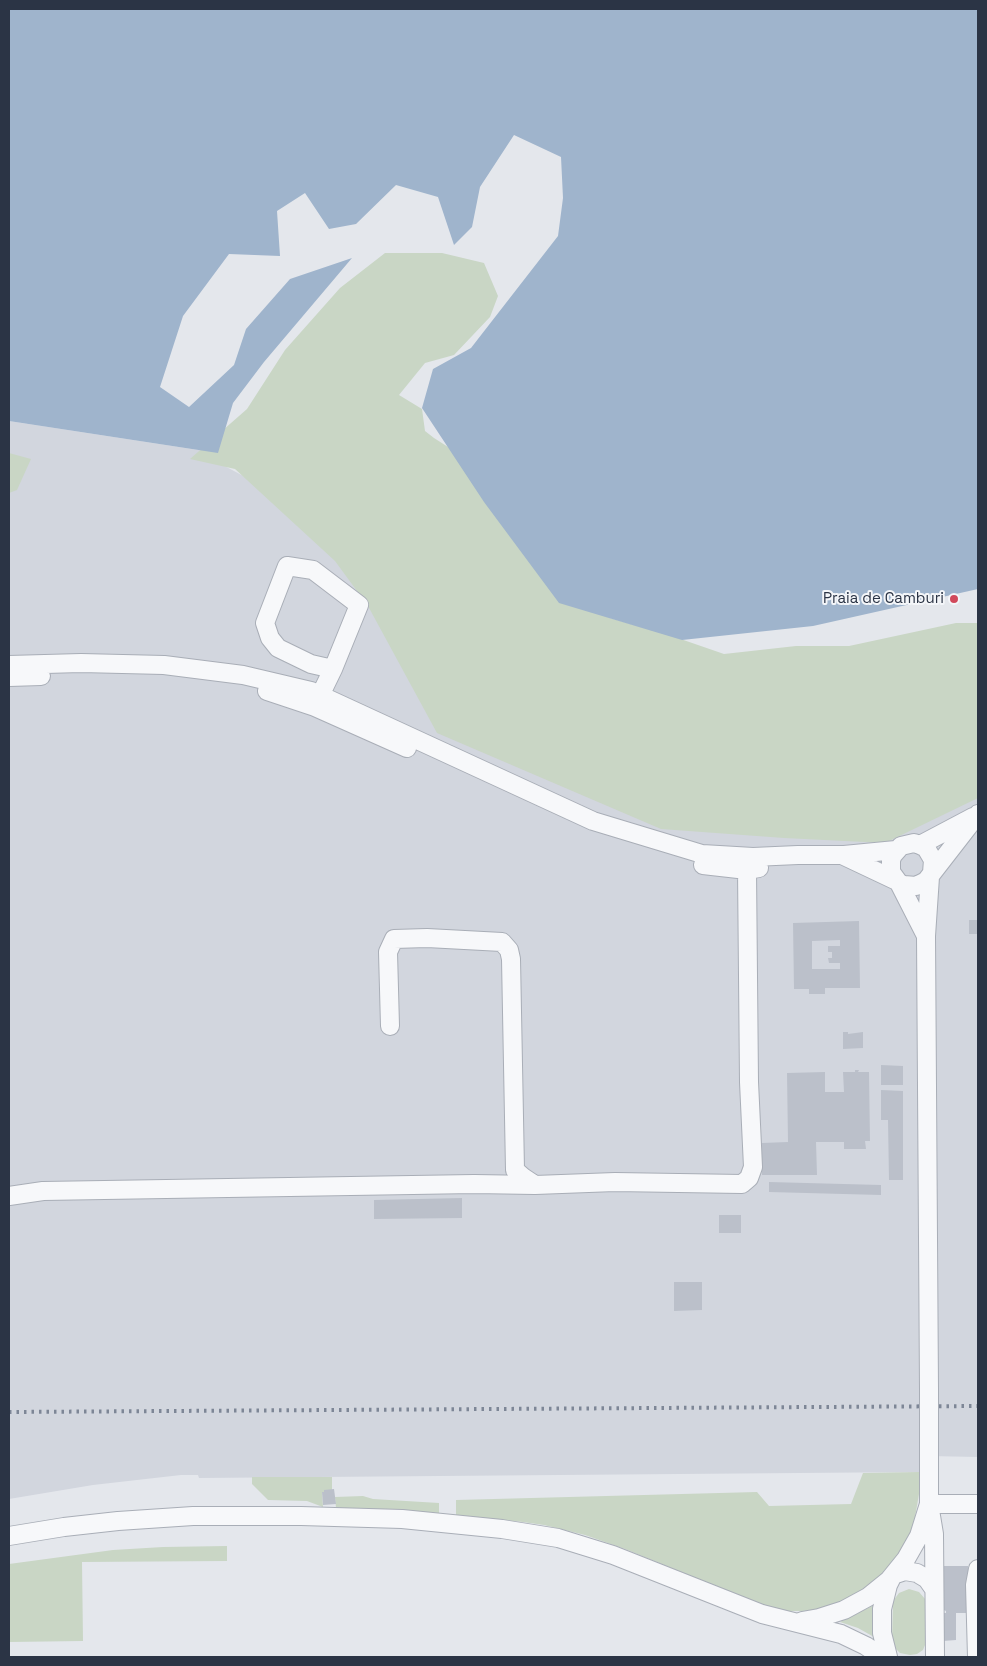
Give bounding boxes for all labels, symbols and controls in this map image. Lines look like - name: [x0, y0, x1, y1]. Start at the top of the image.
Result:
- place label: Praia de Camburi: [823, 590, 944, 608]
- marker: Praia de Camburi: [948, 593, 960, 605]

